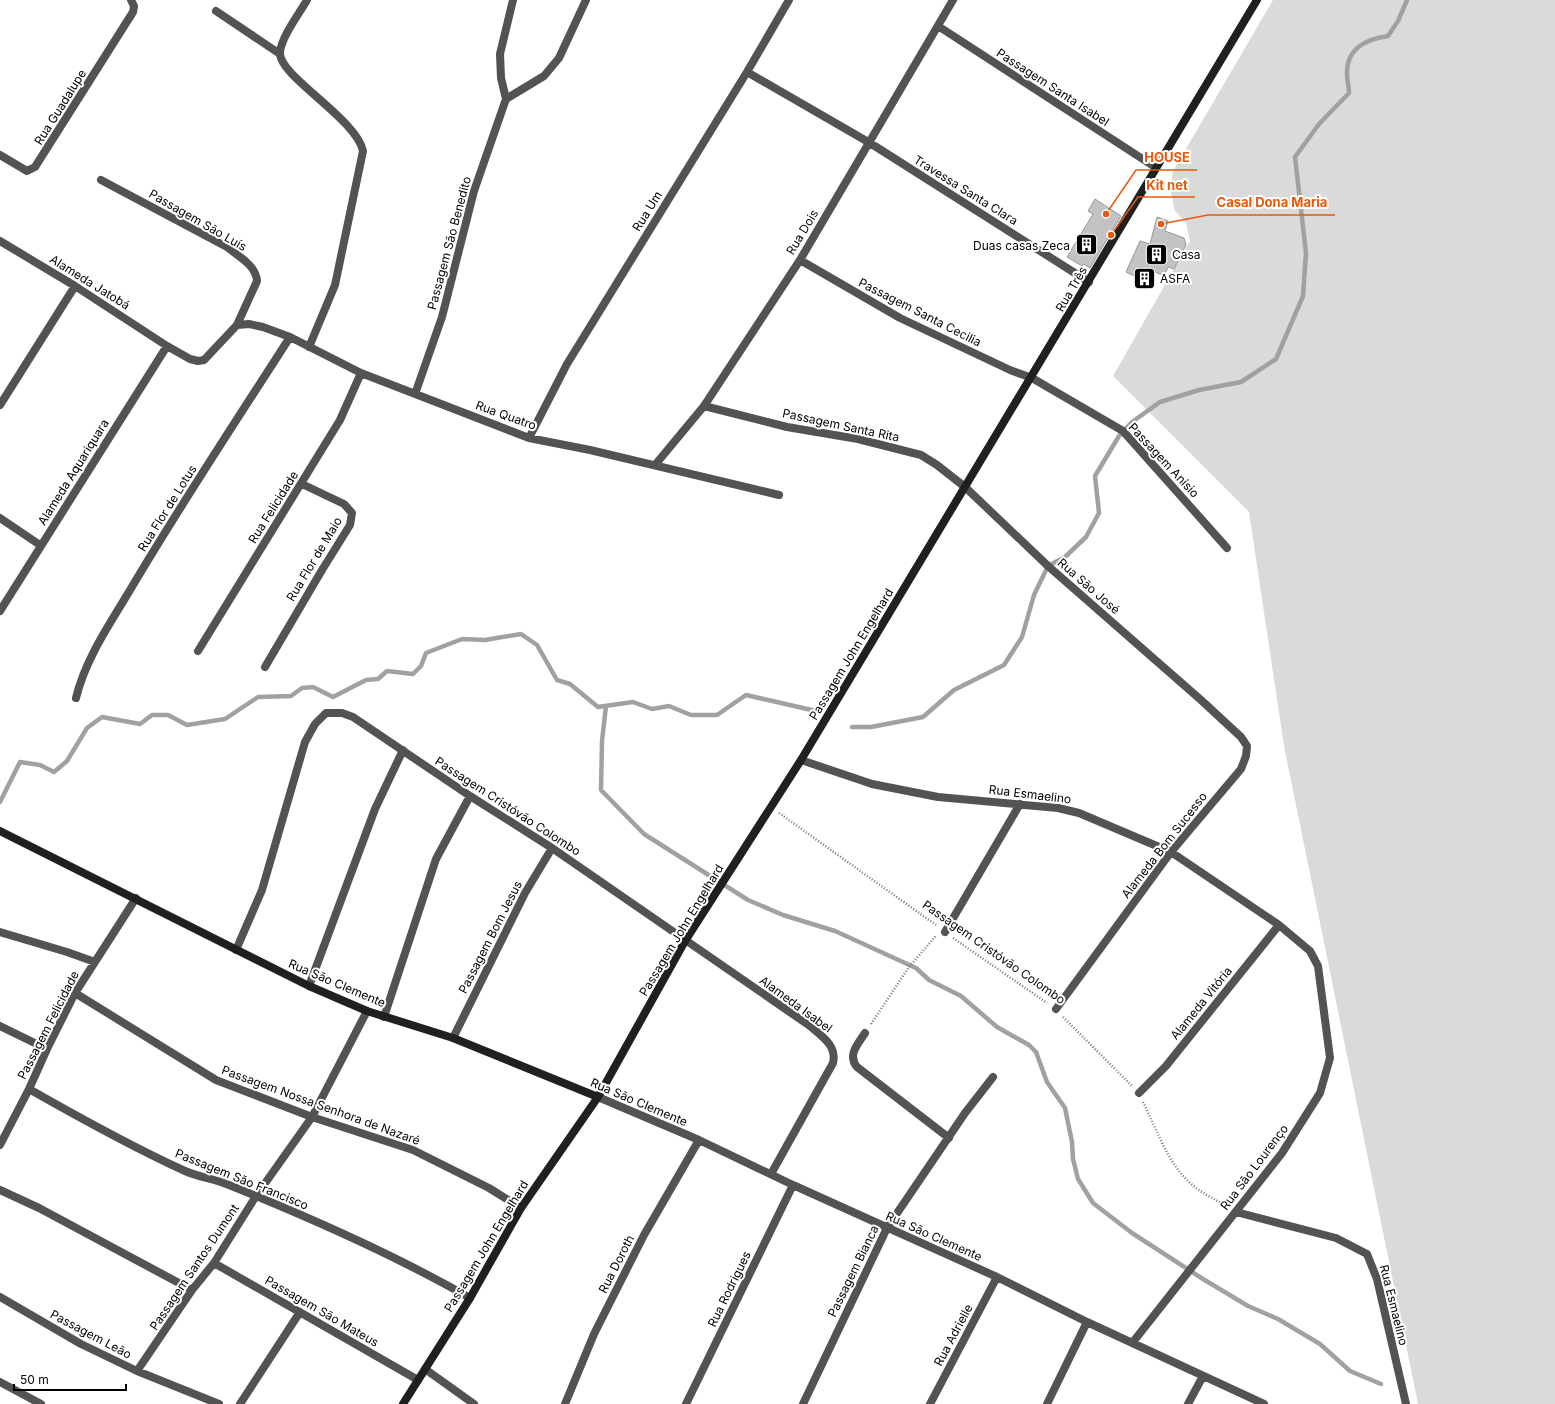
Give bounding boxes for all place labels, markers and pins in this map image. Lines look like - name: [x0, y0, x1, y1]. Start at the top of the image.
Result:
- callout: HOUSE: [1136, 145, 1197, 170]
- callout: Kit net: [1138, 172, 1195, 197]
- callout: Casal Dona Maria: [1208, 190, 1335, 215]
- building icon: Duas casas Zeca: [1073, 232, 1099, 258]
- place label: Duas casas Zeca: [973, 238, 1070, 253]
- building icon: Casa: [1144, 241, 1170, 267]
- place label: Casa: [1172, 247, 1201, 262]
- building icon: ASFA: [1131, 265, 1157, 291]
- place label: ASFA: [1160, 271, 1190, 286]

